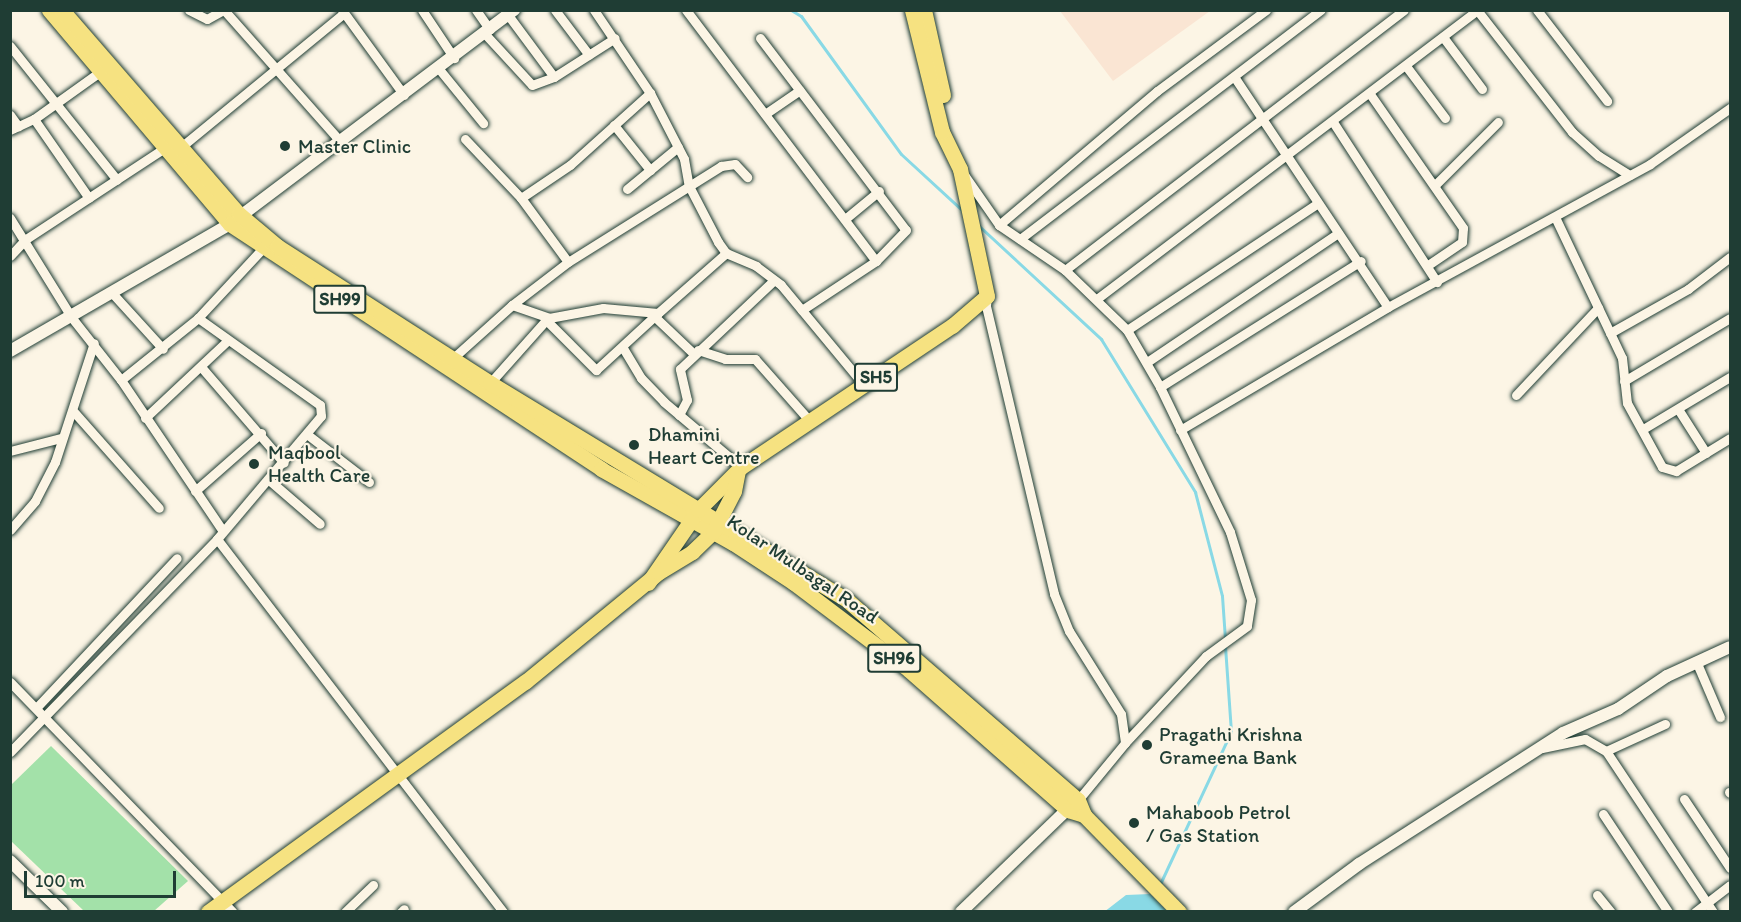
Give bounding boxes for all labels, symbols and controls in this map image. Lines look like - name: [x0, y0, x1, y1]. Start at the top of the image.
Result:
- place label: Master Clinic: [298, 134, 411, 158]
- marker: Master Clinic: [276, 137, 294, 155]
- road number: SH99: [313, 284, 367, 314]
- road number: SH5: [854, 362, 898, 392]
- place label: Dhamini Heart Centre: [648, 422, 760, 469]
- marker: Dhamini Heart Centre: [625, 436, 643, 454]
- place label: Maqbool Health Care: [268, 440, 370, 487]
- marker: Maqbool Health Care: [245, 455, 263, 473]
- street label: Kolar Mulbagal Road: [723, 510, 883, 628]
- road number: SH96: [867, 643, 921, 673]
- place label: Pragathi Krishna Grameena Bank: [1159, 722, 1303, 769]
- marker: Pragathi Krishna Grameena Bank: [1140, 738, 1154, 752]
- place label: Mahaboob Petrol / Gas Station: [1146, 800, 1290, 847]
- marker: Mahaboob Petrol / Gas Station: [1127, 816, 1141, 830]
- scale bar: [27, 859, 178, 897]
- text: 100 m: [35, 870, 85, 892]

